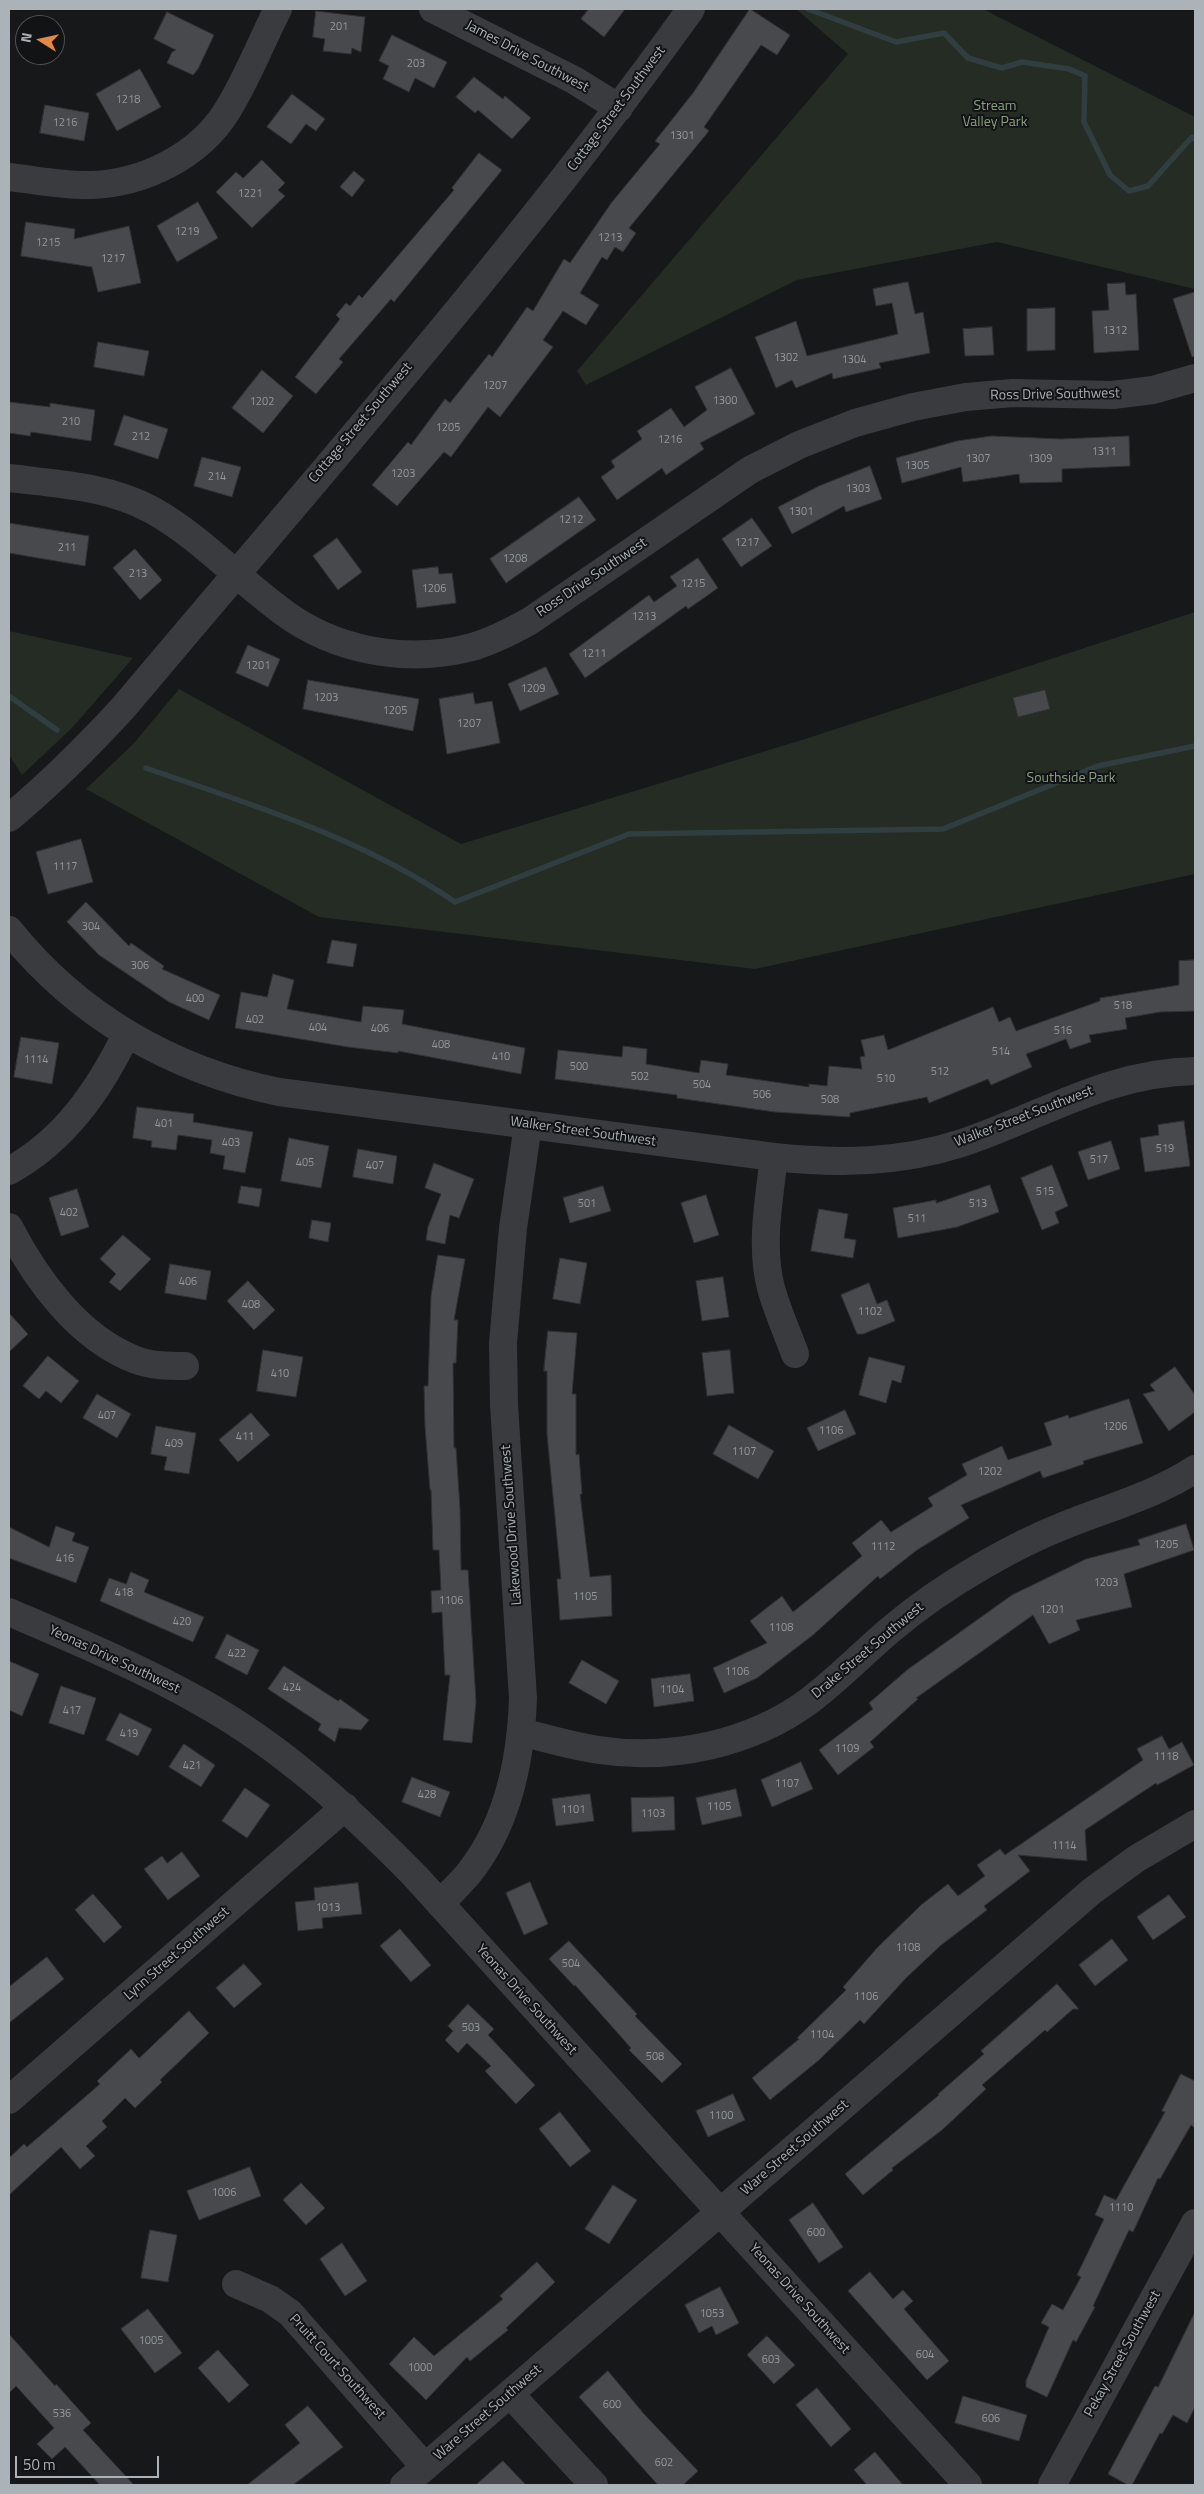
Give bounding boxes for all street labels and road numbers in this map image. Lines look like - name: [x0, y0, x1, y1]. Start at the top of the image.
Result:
- street label: James Drive Southwest: [463, 17, 591, 97]
- street label: Cottage Street Southwest: [565, 43, 669, 175]
- street label: Cottage Street Southwest: [306, 359, 416, 487]
- street label: Ross Drive Southwest: [990, 385, 1120, 405]
- street label: Ross Drive Southwest: [534, 535, 650, 621]
- street label: Walker Street Southwest: [952, 1083, 1096, 1151]
- street label: Walker Street Southwest: [509, 1113, 657, 1151]
- street label: Lakewood Drive Southwest: [498, 1444, 526, 1606]
- street label: Drake Street Southwest: [809, 1599, 927, 1703]
- street label: Yeonas Drive Southwest: [46, 1622, 182, 1698]
- street label: Lynn Street Southwest: [121, 1904, 233, 2004]
- street label: Yeonas Drive Southwest: [472, 1941, 580, 2059]
- street label: Ware Street Southwest: [738, 2097, 852, 2199]
- street label: Yeonas Drive Southwest: [745, 2240, 853, 2358]
- street label: Pekay Street Southwest: [1081, 2288, 1165, 2420]
- street label: Pruitt Court Southwest: [285, 2311, 389, 2423]
- street label: Ware Street Southwest: [431, 2362, 545, 2464]

